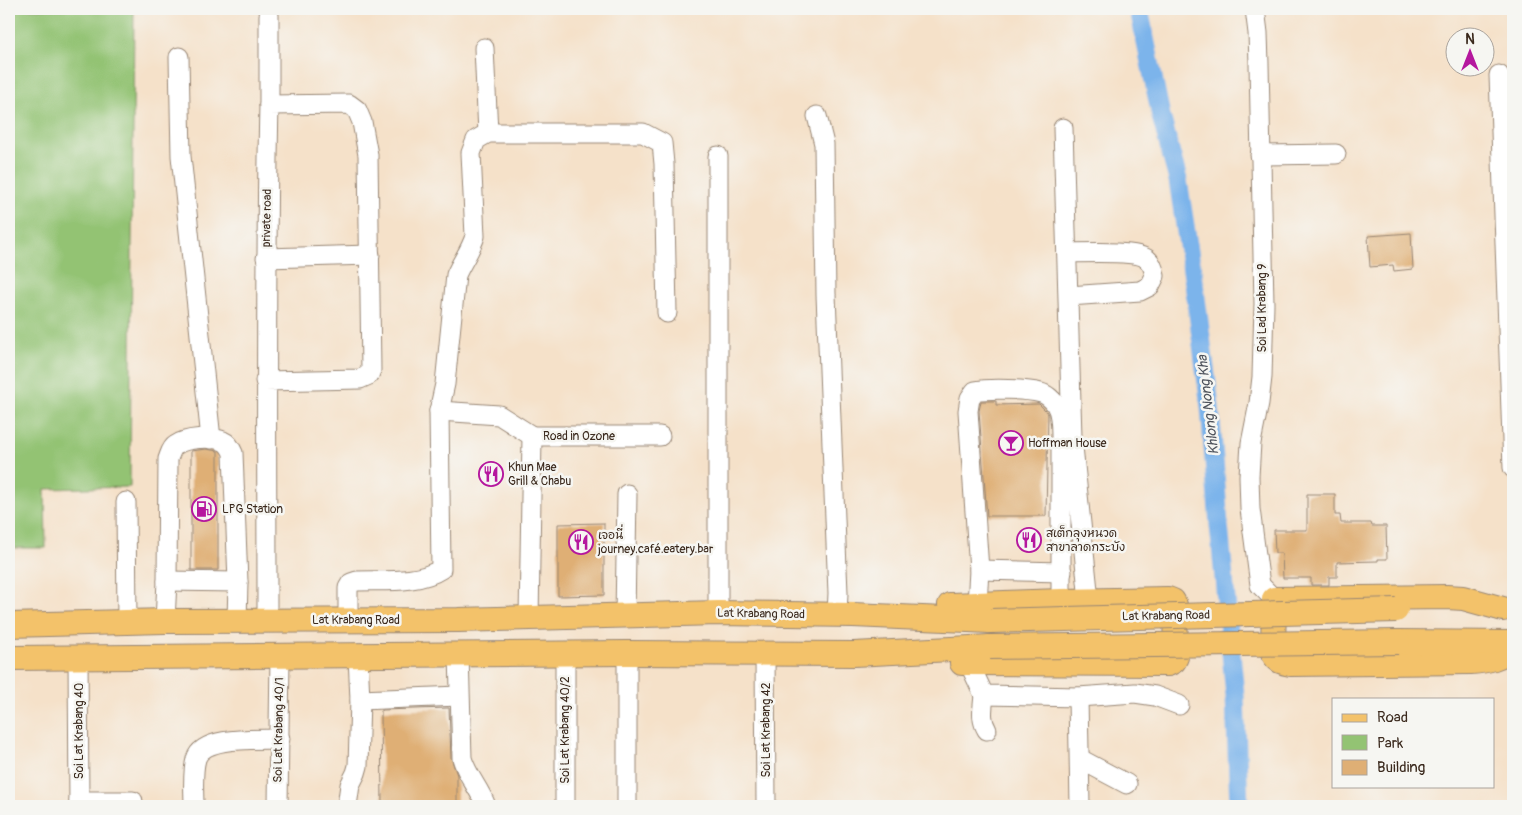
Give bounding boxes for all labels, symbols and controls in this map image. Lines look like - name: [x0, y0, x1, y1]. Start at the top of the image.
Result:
- north arrow: [1444, 28, 1494, 78]
- text: N: [1465, 31, 1475, 48]
- street label: private road: [259, 189, 275, 247]
- street label: Soi Lad Krabang 9: [1255, 264, 1270, 352]
- water label: Khlong Nong Kha: [1193, 353, 1223, 456]
- street label: Road in Ozone: [543, 429, 615, 444]
- bar icon: Hoffman House: [998, 430, 1024, 456]
- place label: Hoffman House: [1028, 436, 1107, 451]
- place label: Khun Mae Grill & Chabu: [508, 460, 571, 489]
- restaurant icon: Khun Mae Grill & Chabu: [478, 461, 504, 487]
- fuel station icon: LPG Station: [191, 496, 217, 522]
- place label: LPG Station: [222, 502, 283, 517]
- place label: เจอนี่ journey.café.eatery.bar: [597, 524, 714, 557]
- place label: สเต็กลุงหนวด สาขาลาดกระบัง: [1046, 525, 1125, 555]
- restaurant icon: สเต็กลุงหนวด สาขาลาดกระบัง: [1016, 527, 1042, 553]
- restaurant icon: เจอนี่ journey.café.eatery.bar: [568, 529, 594, 555]
- street label: Lat Krabang Road: [717, 606, 805, 622]
- street label: Lat Krabang Road: [1122, 608, 1210, 624]
- street label: Lat Krabang Road: [312, 613, 400, 628]
- street label: Soi Lat Krabang 40/2: [558, 676, 573, 784]
- street label: Soi Lat Krabang 40/1: [271, 677, 287, 783]
- street label: Soi Lat Krabang 42: [759, 682, 774, 777]
- street label: Soi Lat Krabang 40: [72, 683, 87, 779]
- legend: [1332, 698, 1494, 788]
- text: Road: [1377, 708, 1408, 727]
- text: Park: [1377, 734, 1404, 753]
- text: Building: [1377, 758, 1425, 777]

